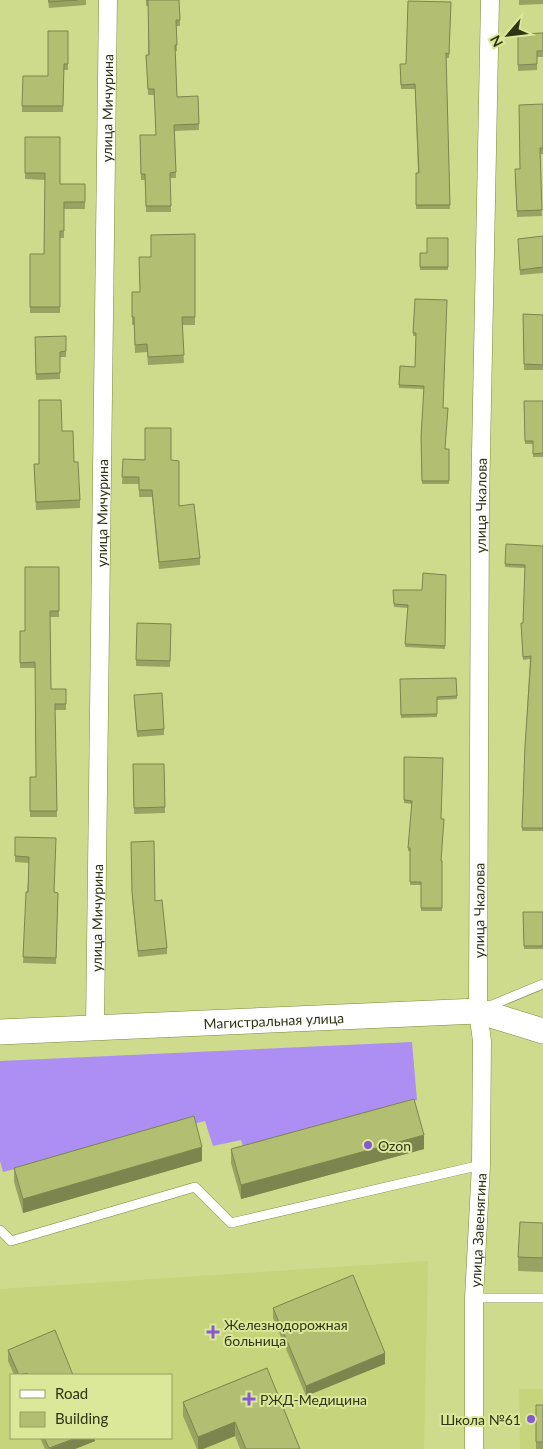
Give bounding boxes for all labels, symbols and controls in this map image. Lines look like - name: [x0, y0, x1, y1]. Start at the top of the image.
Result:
- north arrow: [483, 10, 533, 60]
- text: N: [486, 33, 506, 50]
- street label: улица Мичурина: [97, 54, 116, 162]
- street label: улица Чкалова: [471, 458, 489, 553]
- street label: улица Мичурина: [92, 459, 111, 567]
- street label: улица Чкалова: [470, 863, 487, 958]
- street label: улица Мичурина: [87, 864, 106, 972]
- street label: Магистральная улица: [203, 1008, 344, 1032]
- place label: Ozon: [378, 1137, 411, 1154]
- marker: Ozon: [362, 1139, 374, 1151]
- street label: улица Завенягина: [466, 1172, 489, 1288]
- place label: Железнодорожная больница: [224, 1316, 348, 1349]
- marker: Железнодорожная больница: [206, 1325, 220, 1339]
- legend: [10, 1374, 172, 1439]
- text: Road: [55, 1384, 88, 1402]
- place label: РЖД-Медицина: [260, 1391, 367, 1408]
- marker: РЖД-Медицина: [242, 1392, 256, 1406]
- text: Building: [55, 1409, 108, 1427]
- place label: Школа №61: [440, 1411, 521, 1428]
- marker: Школа №61: [525, 1413, 537, 1425]

